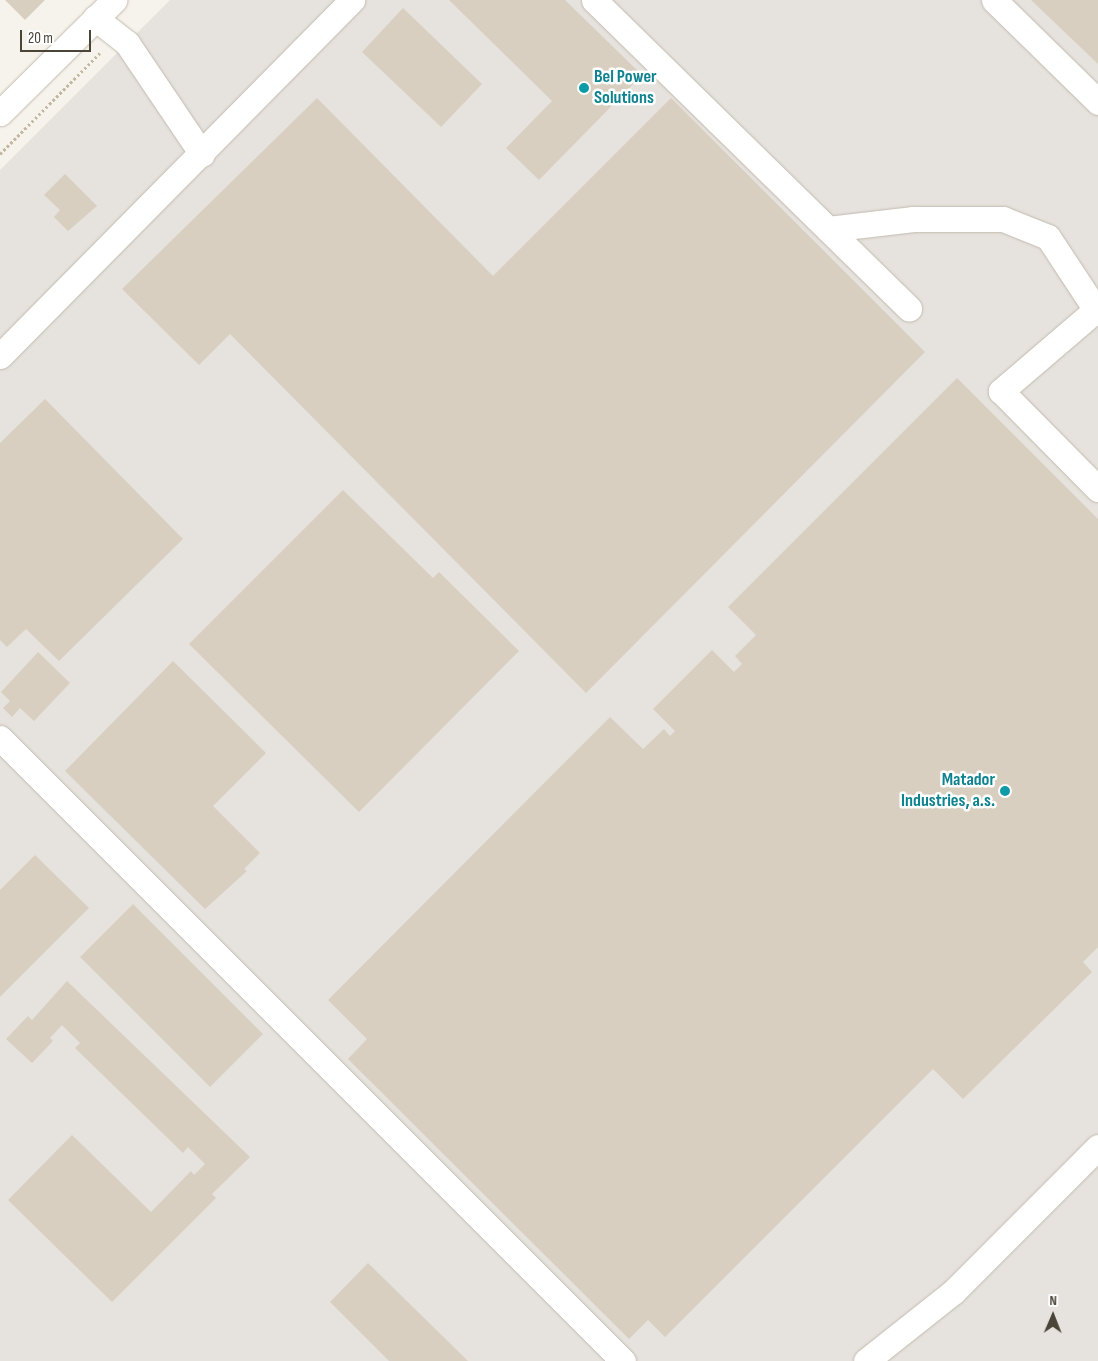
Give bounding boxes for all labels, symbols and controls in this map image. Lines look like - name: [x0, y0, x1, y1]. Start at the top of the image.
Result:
- scale bar: [22, 20, 94, 52]
- text: 20 m: [28, 29, 53, 48]
- place label: Bel Power Solutions: [594, 67, 657, 110]
- marker: Bel Power Solutions: [578, 82, 590, 94]
- place label: Matador Industries, a.s.: [901, 770, 995, 812]
- marker: Matador Industries, a.s.: [999, 785, 1011, 797]
- north arrow: [1028, 1291, 1078, 1341]
- text: N: [1049, 1292, 1057, 1309]

